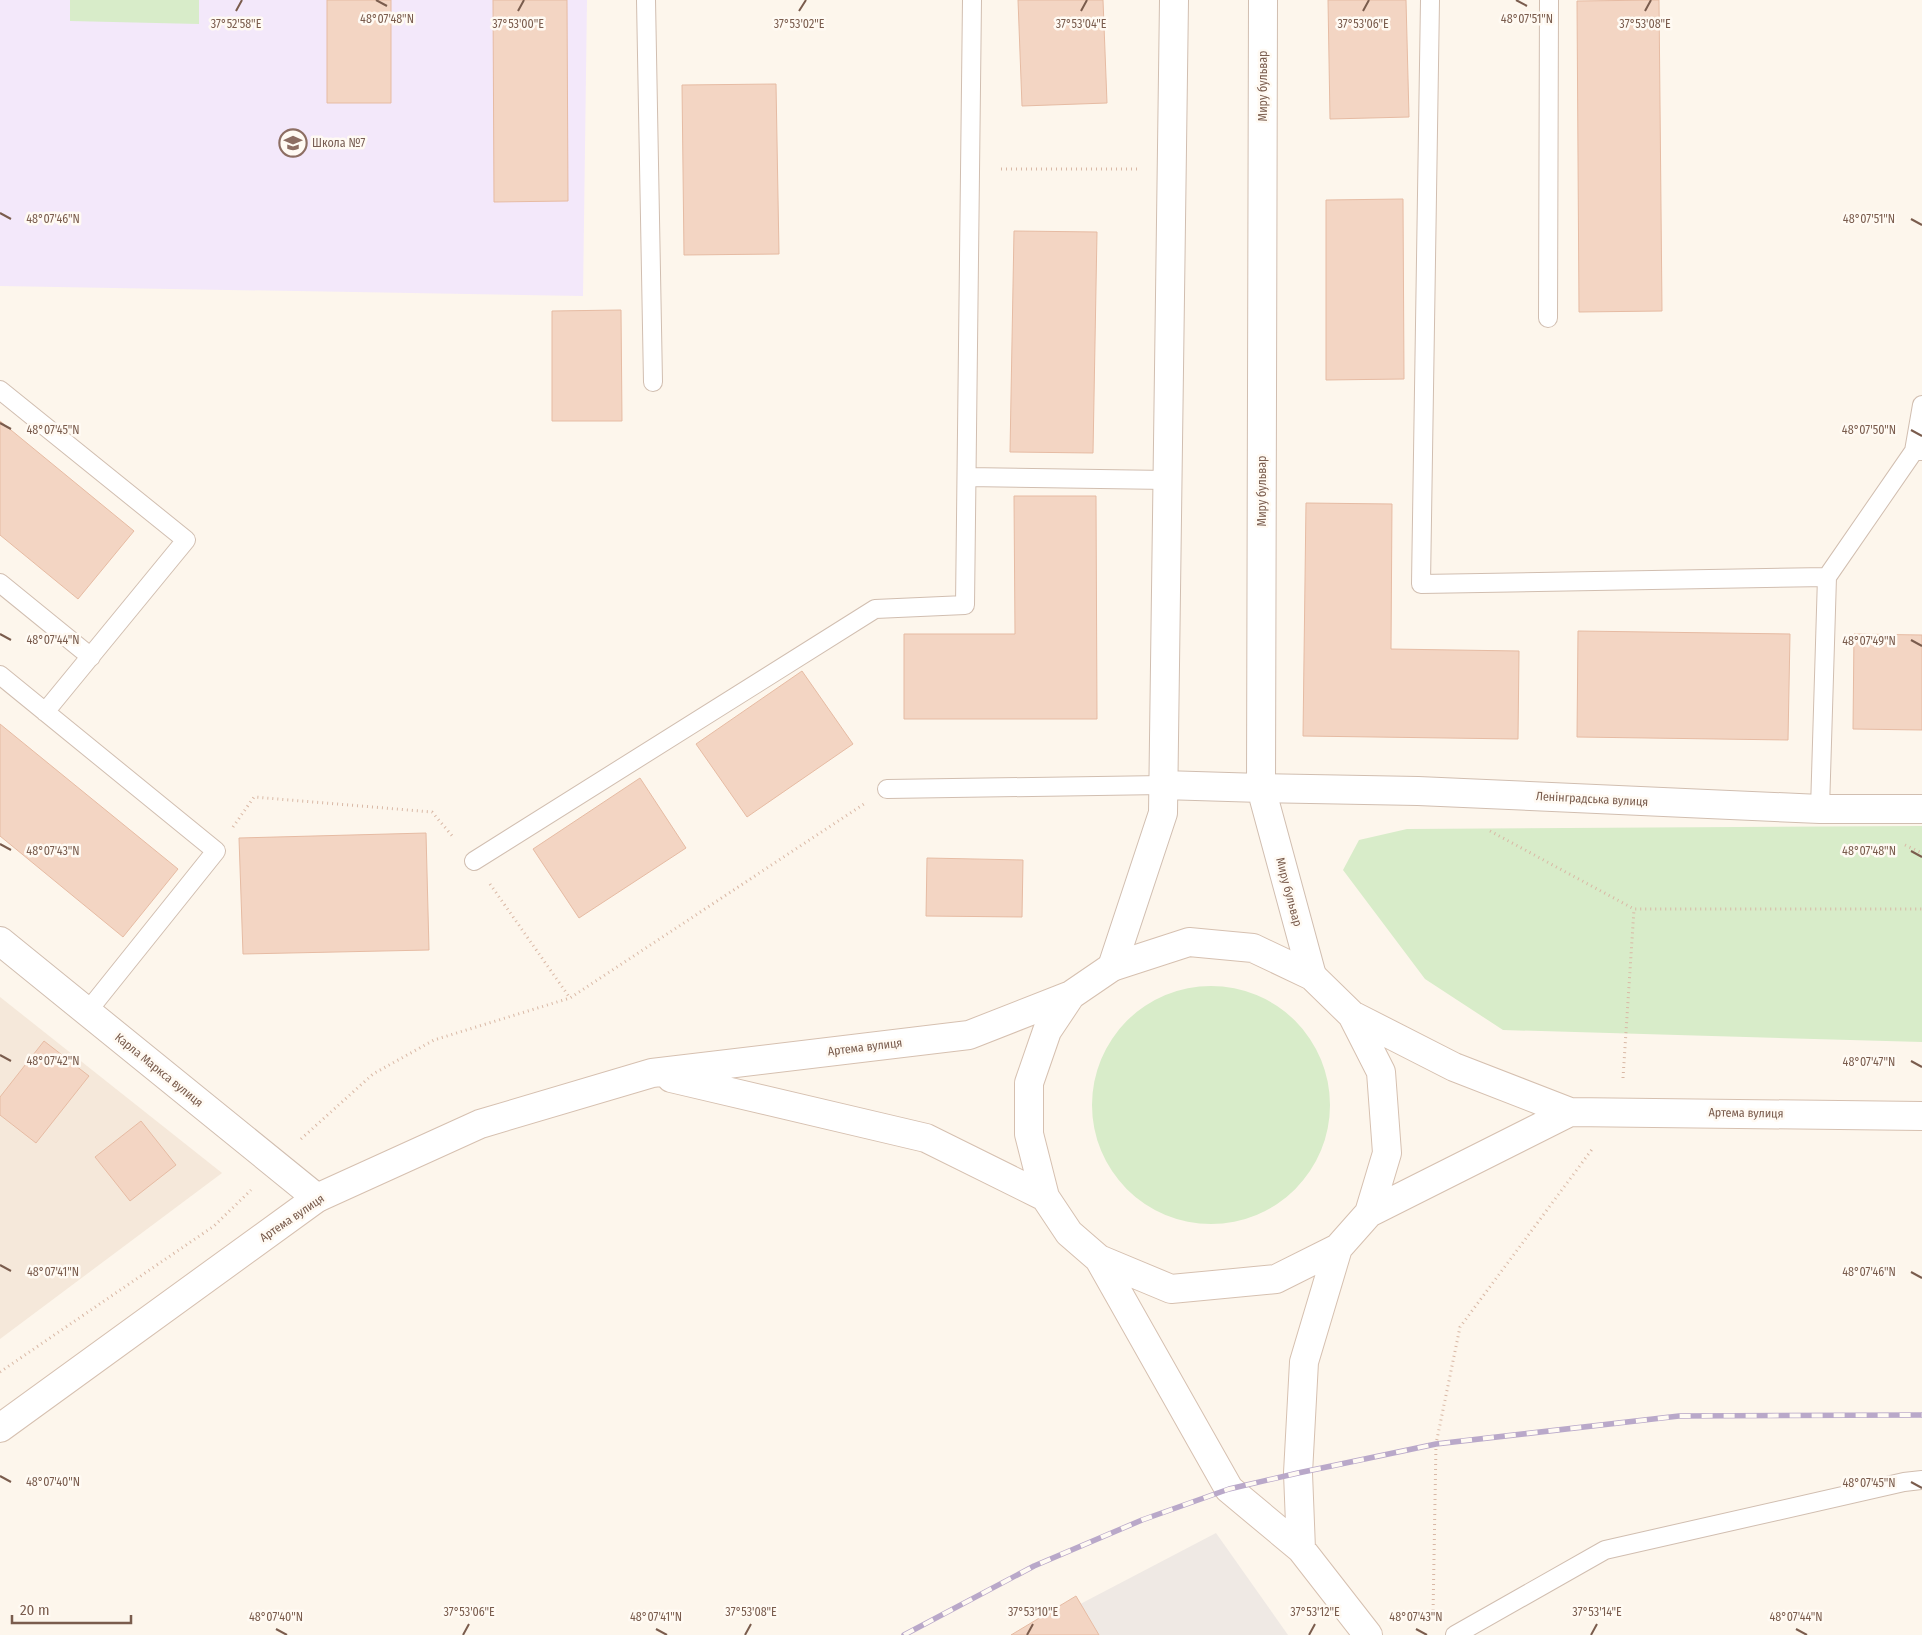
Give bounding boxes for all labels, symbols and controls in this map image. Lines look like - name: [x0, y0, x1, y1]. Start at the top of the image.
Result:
- text: 48°07'48"N: [360, 12, 414, 26]
- text: 48°07'51"N: [1501, 12, 1553, 26]
- text: 37°52'58"E: [211, 17, 262, 31]
- text: 37°53'00"E: [492, 17, 544, 31]
- text: 37°53'02"E: [774, 17, 825, 31]
- text: 37°53'04"E: [1056, 17, 1107, 31]
- text: 37°53'06"E: [1337, 17, 1389, 31]
- text: 37°53'08"E: [1619, 17, 1671, 31]
- street label: Миру бульвар: [1256, 51, 1270, 121]
- school or university icon: Школа №7: [278, 128, 308, 158]
- place label: Школа №7: [312, 136, 365, 150]
- text: 48°07'46"N: [26, 212, 80, 226]
- text: 48°07'51"N: [1843, 212, 1895, 226]
- text: 48°07'45"N: [26, 423, 80, 437]
- text: 48°07'50"N: [1842, 423, 1896, 437]
- street label: Миру бульвар: [1255, 456, 1269, 526]
- text: 48°07'44"N: [26, 633, 80, 647]
- text: 48°07'49"N: [1842, 634, 1896, 648]
- street label: Ленінградська вулиця: [1535, 789, 1649, 809]
- text: 48°07'43"N: [26, 844, 80, 858]
- text: 48°07'48"N: [1842, 844, 1896, 858]
- street label: Миру бульвар: [1273, 856, 1305, 928]
- street label: Карла Маркса вулиця: [112, 1030, 206, 1110]
- street label: Артема вулиця: [827, 1035, 903, 1059]
- text: 48°07'42"N: [26, 1054, 80, 1068]
- text: 48°07'47"N: [1843, 1055, 1895, 1069]
- street label: Артема вулиця: [1708, 1105, 1784, 1121]
- street label: Артема вулиця: [257, 1191, 327, 1245]
- text: 48°07'41"N: [27, 1265, 79, 1279]
- text: 48°07'46"N: [1842, 1265, 1896, 1279]
- text: 48°07'40"N: [26, 1475, 80, 1489]
- text: 48°07'45"N: [1842, 1476, 1896, 1490]
- scale bar: [12, 1592, 131, 1624]
- text: 20 m: [20, 1601, 50, 1619]
- text: 37°53'06"E: [443, 1605, 495, 1619]
- text: 37°53'08"E: [725, 1605, 777, 1619]
- text: 37°53'10"E: [1008, 1605, 1058, 1619]
- text: 37°53'12"E: [1290, 1605, 1340, 1619]
- text: 37°53'14"E: [1572, 1605, 1622, 1619]
- text: 48°07'40"N: [249, 1610, 303, 1624]
- text: 48°07'41"N: [630, 1610, 682, 1624]
- text: 48°07'43"N: [1389, 1610, 1443, 1624]
- text: 48°07'44"N: [1769, 1610, 1823, 1624]

